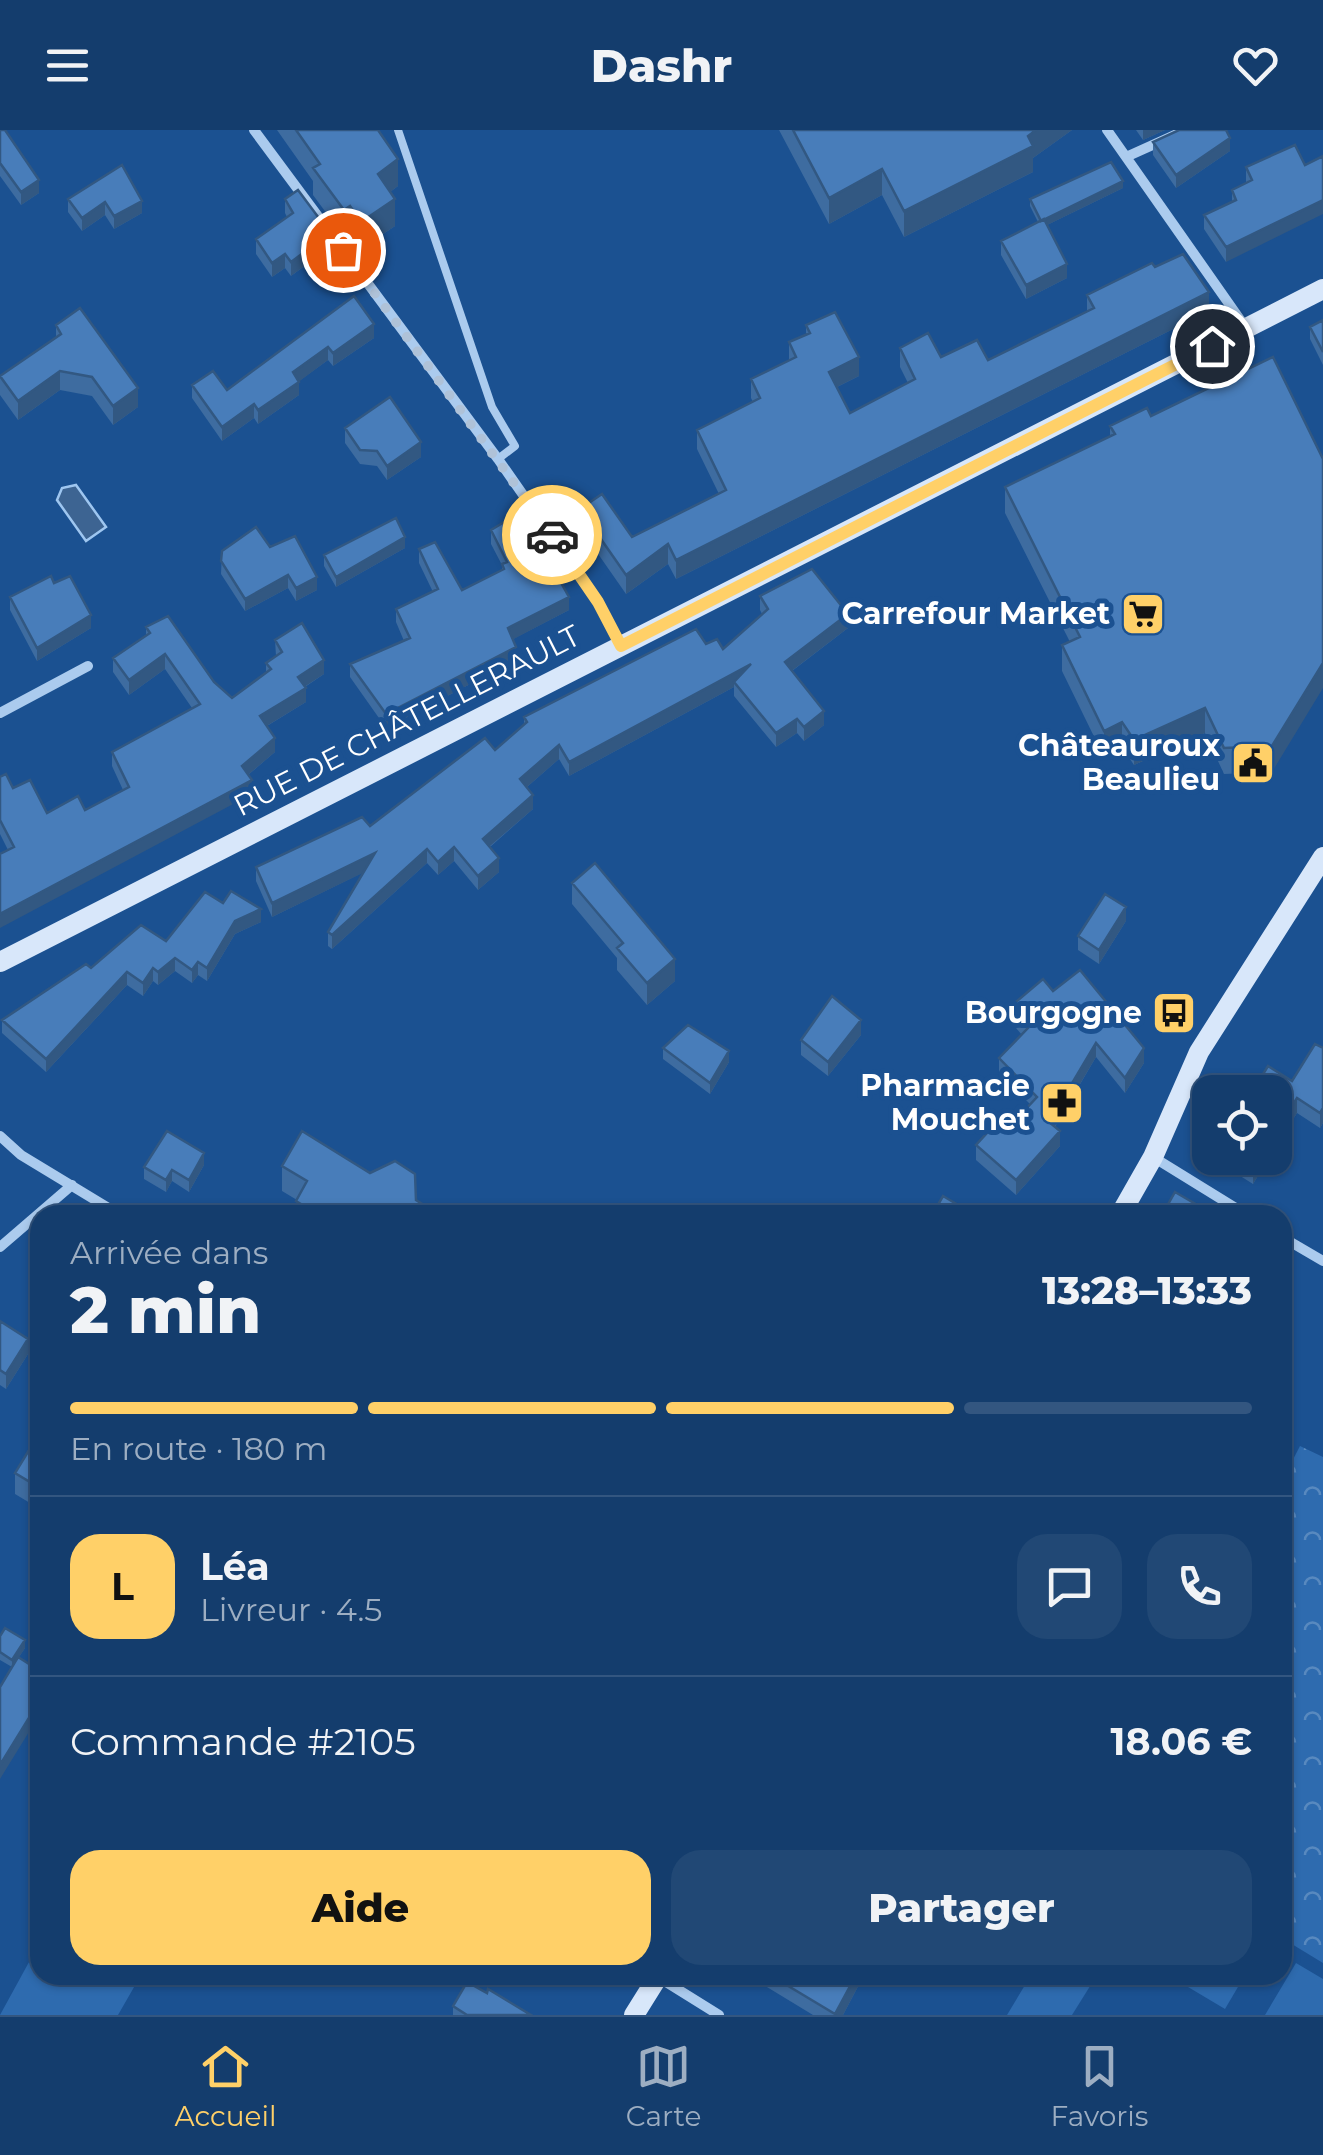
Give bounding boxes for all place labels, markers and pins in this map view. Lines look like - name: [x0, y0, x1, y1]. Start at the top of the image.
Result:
- pin: [301, 208, 386, 293]
- pin: [1170, 304, 1255, 389]
- supermarket icon: Carrefour Market: [1120, 591, 1166, 637]
- place label: Carrefour Market: [841, 595, 1110, 632]
- place label: Châteauroux Beaulieu: [1018, 727, 1220, 798]
- public building icon: Châteauroux Beaulieu: [1230, 740, 1276, 786]
- bus stop icon: Bourgogne: [1151, 990, 1197, 1036]
- place label: Bourgogne: [965, 994, 1142, 1031]
- place label: Pharmacie Mouchet: [860, 1067, 1030, 1138]
- pharmacy icon: Pharmacie Mouchet: [1039, 1080, 1085, 1126]

